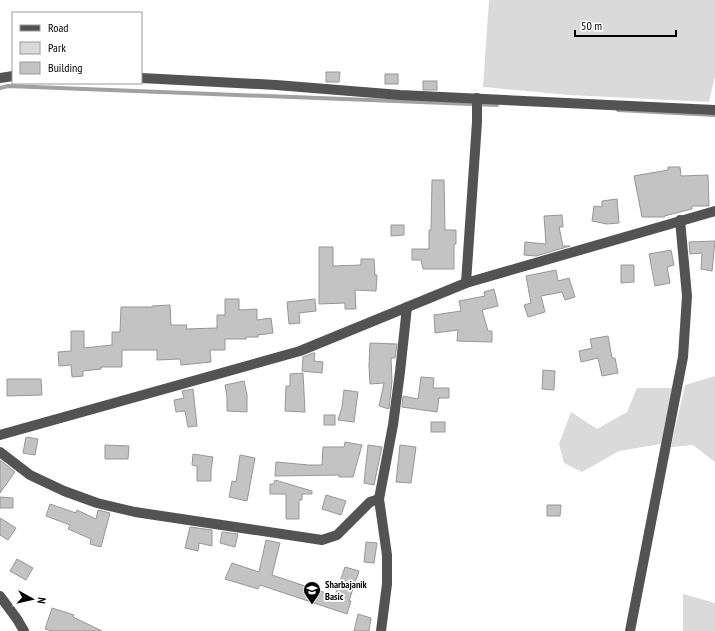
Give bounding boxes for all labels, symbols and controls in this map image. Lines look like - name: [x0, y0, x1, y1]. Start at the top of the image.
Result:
- legend: [12, 12, 142, 84]
- scale bar: [575, 12, 676, 38]
- text: 50 m: [581, 18, 602, 33]
- text: Road: [48, 20, 68, 35]
- text: Park: [48, 40, 66, 55]
- text: Building: [48, 60, 83, 75]
- place label: Sharbajanik Basic: [325, 578, 368, 603]
- north arrow: [12, 579, 52, 619]
- school or university icon: Sharbajanik Basic: [302, 580, 322, 605]
- text: N: [35, 596, 49, 604]

